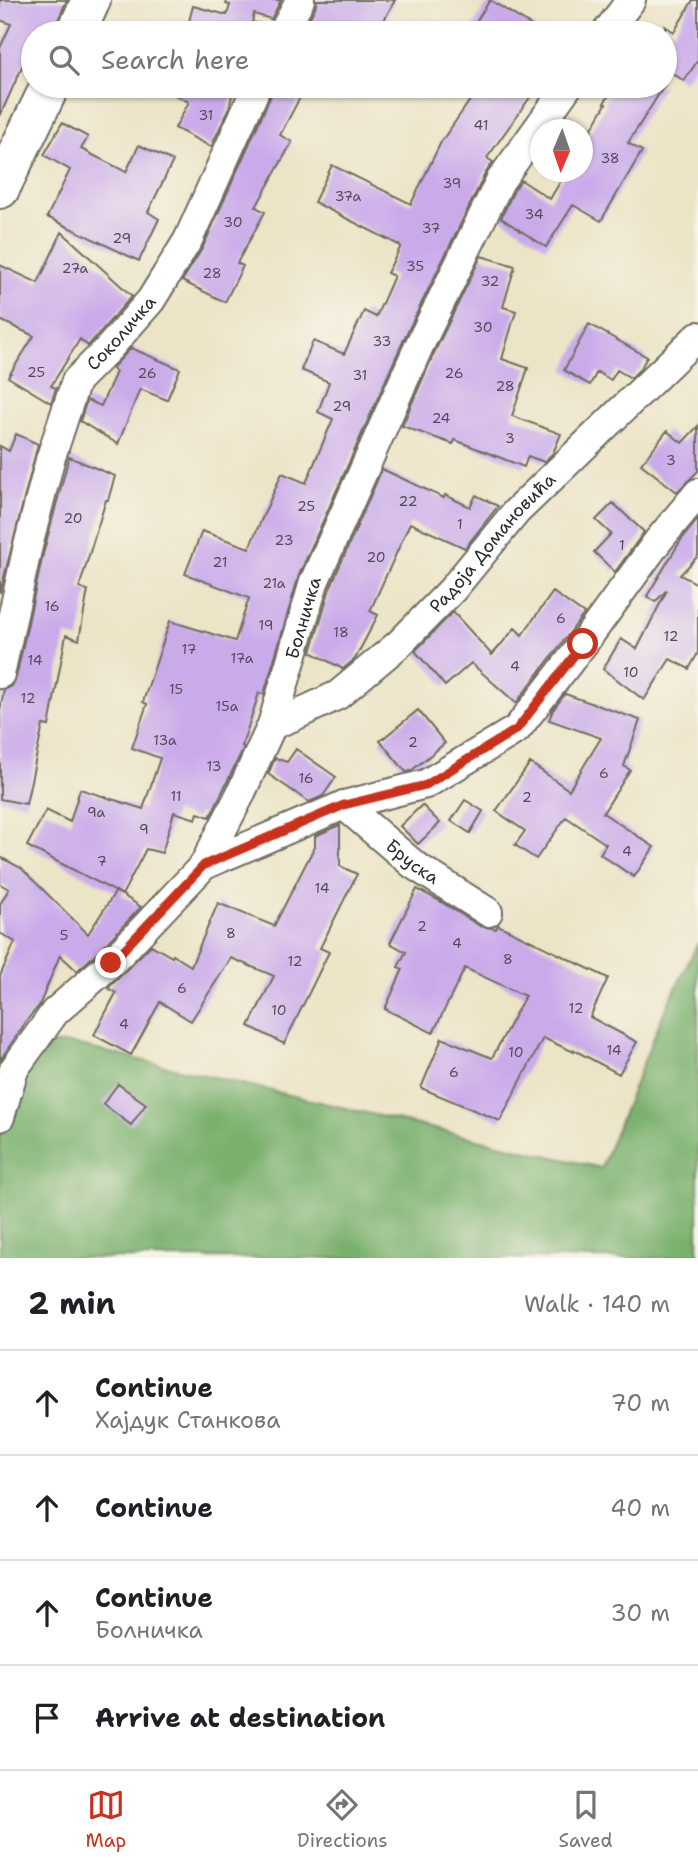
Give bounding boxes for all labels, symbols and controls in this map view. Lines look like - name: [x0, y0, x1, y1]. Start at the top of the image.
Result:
- search box: [21, 21, 677, 98]
- icon: search: [45, 41, 83, 79]
- text: Search here: [101, 42, 250, 77]
- house number: 31: [199, 106, 213, 124]
- house number: 41: [474, 116, 488, 134]
- north arrow: [530, 119, 593, 182]
- house number: 38: [600, 149, 620, 167]
- house number: 39: [443, 174, 461, 192]
- house number: 37a: [335, 187, 362, 205]
- house number: 34: [524, 205, 544, 223]
- house number: 30: [223, 213, 243, 231]
- house number: 37: [422, 219, 440, 237]
- house number: 29: [113, 229, 131, 247]
- house number: 35: [406, 257, 424, 275]
- house number: 27a: [62, 259, 89, 277]
- house number: 28: [202, 264, 222, 282]
- house number: 32: [481, 272, 499, 290]
- street label: Соколичка: [81, 291, 161, 376]
- house number: 30: [473, 318, 493, 336]
- house number: 33: [373, 332, 391, 350]
- house number: 25: [27, 363, 45, 381]
- house number: 26: [138, 364, 157, 382]
- house number: 26: [445, 364, 464, 382]
- house number: 31: [353, 366, 367, 384]
- house number: 28: [495, 377, 515, 395]
- house number: 29: [333, 397, 351, 415]
- house number: 24: [432, 409, 451, 427]
- house number: 3: [505, 429, 515, 447]
- house number: 3: [666, 451, 676, 469]
- street label: Радоја Домановића: [424, 468, 561, 618]
- house number: 22: [399, 492, 417, 510]
- house number: 25: [297, 497, 315, 515]
- house number: 20: [63, 509, 83, 527]
- house number: 1: [457, 515, 463, 533]
- house number: 23: [275, 531, 293, 549]
- house number: 1: [619, 536, 625, 554]
- house number: 20: [366, 548, 386, 566]
- house number: 21: [213, 553, 227, 571]
- house number: 21a: [262, 574, 286, 592]
- street label: Болничка: [280, 574, 327, 662]
- house number: 16: [44, 597, 60, 615]
- house number: 6: [556, 609, 566, 627]
- house number: 19: [258, 616, 274, 634]
- house number: 18: [333, 623, 349, 641]
- house number: 12: [664, 627, 678, 645]
- route start: [567, 628, 598, 659]
- house number: 17: [182, 640, 196, 658]
- house number: 17a: [231, 649, 254, 667]
- house number: 14: [27, 651, 43, 669]
- house number: 4: [510, 657, 520, 675]
- house number: 10: [623, 663, 639, 681]
- house number: 15: [169, 680, 183, 698]
- house number: 12: [21, 689, 35, 707]
- house number: 15a: [216, 697, 239, 715]
- house number: 13a: [153, 731, 177, 749]
- house number: 2: [408, 733, 418, 751]
- house number: 13: [207, 757, 221, 775]
- house number: 6: [599, 764, 609, 782]
- house number: 16: [298, 769, 314, 787]
- house number: 11: [170, 787, 182, 805]
- house number: 2: [522, 788, 532, 806]
- house number: 9a: [87, 803, 105, 821]
- house number: 9: [139, 820, 149, 838]
- street label: Бруска: [381, 834, 444, 890]
- house number: 4: [622, 842, 632, 860]
- house number: 7: [97, 852, 107, 870]
- house number: 14: [314, 879, 330, 897]
- house number: 2: [417, 917, 427, 935]
- house number: 8: [226, 924, 236, 942]
- house number: 5: [60, 926, 68, 944]
- house number: 4: [452, 934, 462, 952]
- route end: [95, 947, 126, 978]
- house number: 8: [503, 950, 513, 968]
- house number: 12: [288, 952, 302, 970]
- house number: 6: [177, 979, 187, 997]
- house number: 12: [569, 999, 583, 1017]
- house number: 10: [271, 1001, 287, 1019]
- house number: 4: [119, 1015, 129, 1033]
- house number: 14: [606, 1041, 622, 1059]
- house number: 10: [508, 1043, 524, 1061]
- house number: 6: [449, 1063, 459, 1081]
- text: 2 min: [28, 1283, 115, 1324]
- text: Walk · 140 m: [524, 1289, 670, 1319]
- text: Continue: [95, 1370, 213, 1405]
- icon: ahead: [28, 1384, 66, 1422]
- text: 70 m: [611, 1388, 670, 1418]
- text: Хајдук Станкова: [95, 1405, 281, 1435]
- icon: ahead: [28, 1489, 66, 1527]
- text: Continue: [95, 1490, 213, 1525]
- text: 40 m: [610, 1493, 670, 1523]
- text: Continue: [95, 1580, 213, 1615]
- icon: ahead: [28, 1594, 66, 1632]
- text: 30 m: [611, 1598, 670, 1628]
- text: Болничка: [95, 1615, 203, 1645]
- icon: arrive: [28, 1699, 66, 1737]
- text: Arrive at destination: [95, 1700, 385, 1735]
- tab: Map: [85, 1786, 126, 1853]
- tab: Directions: [297, 1786, 388, 1853]
- tab: Saved: [559, 1786, 613, 1853]

